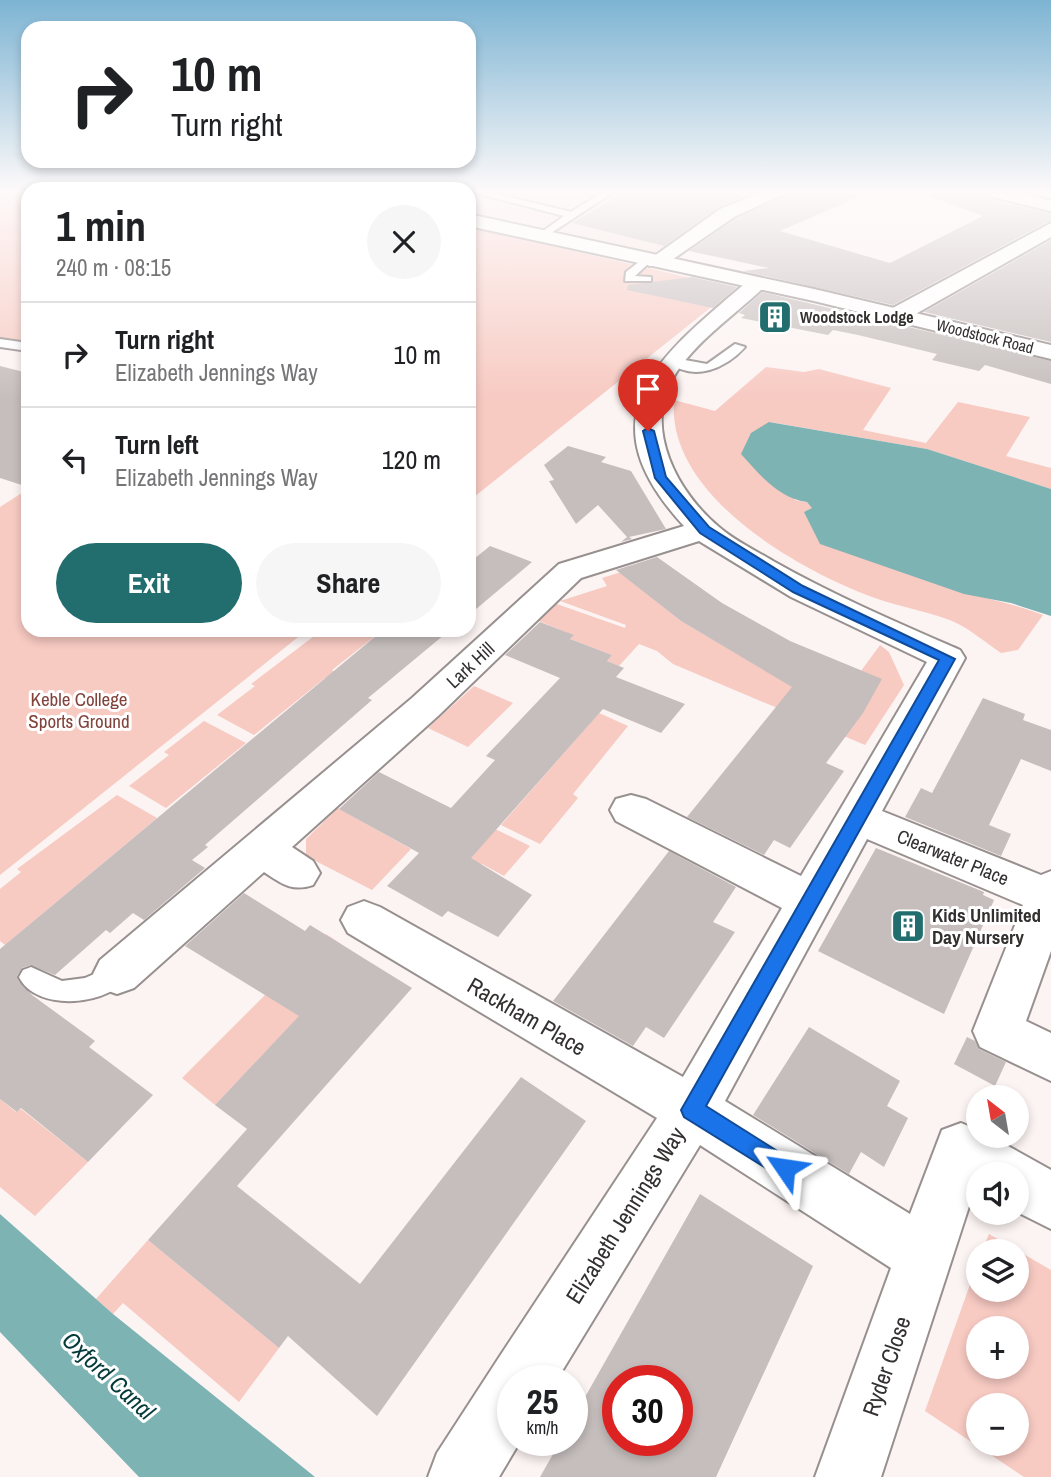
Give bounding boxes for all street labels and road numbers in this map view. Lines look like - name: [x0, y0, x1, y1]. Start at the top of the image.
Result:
- street label: Woodstock Road: [934, 313, 1036, 359]
- street label: Lark Hill: [440, 636, 500, 694]
- street label: Clearwater Place: [893, 823, 1013, 891]
- street label: Rackham Place: [462, 970, 592, 1062]
- street label: Elizabeth Jennings Way: [558, 1120, 692, 1309]
- street label: Ryder Close: [854, 1312, 918, 1420]

